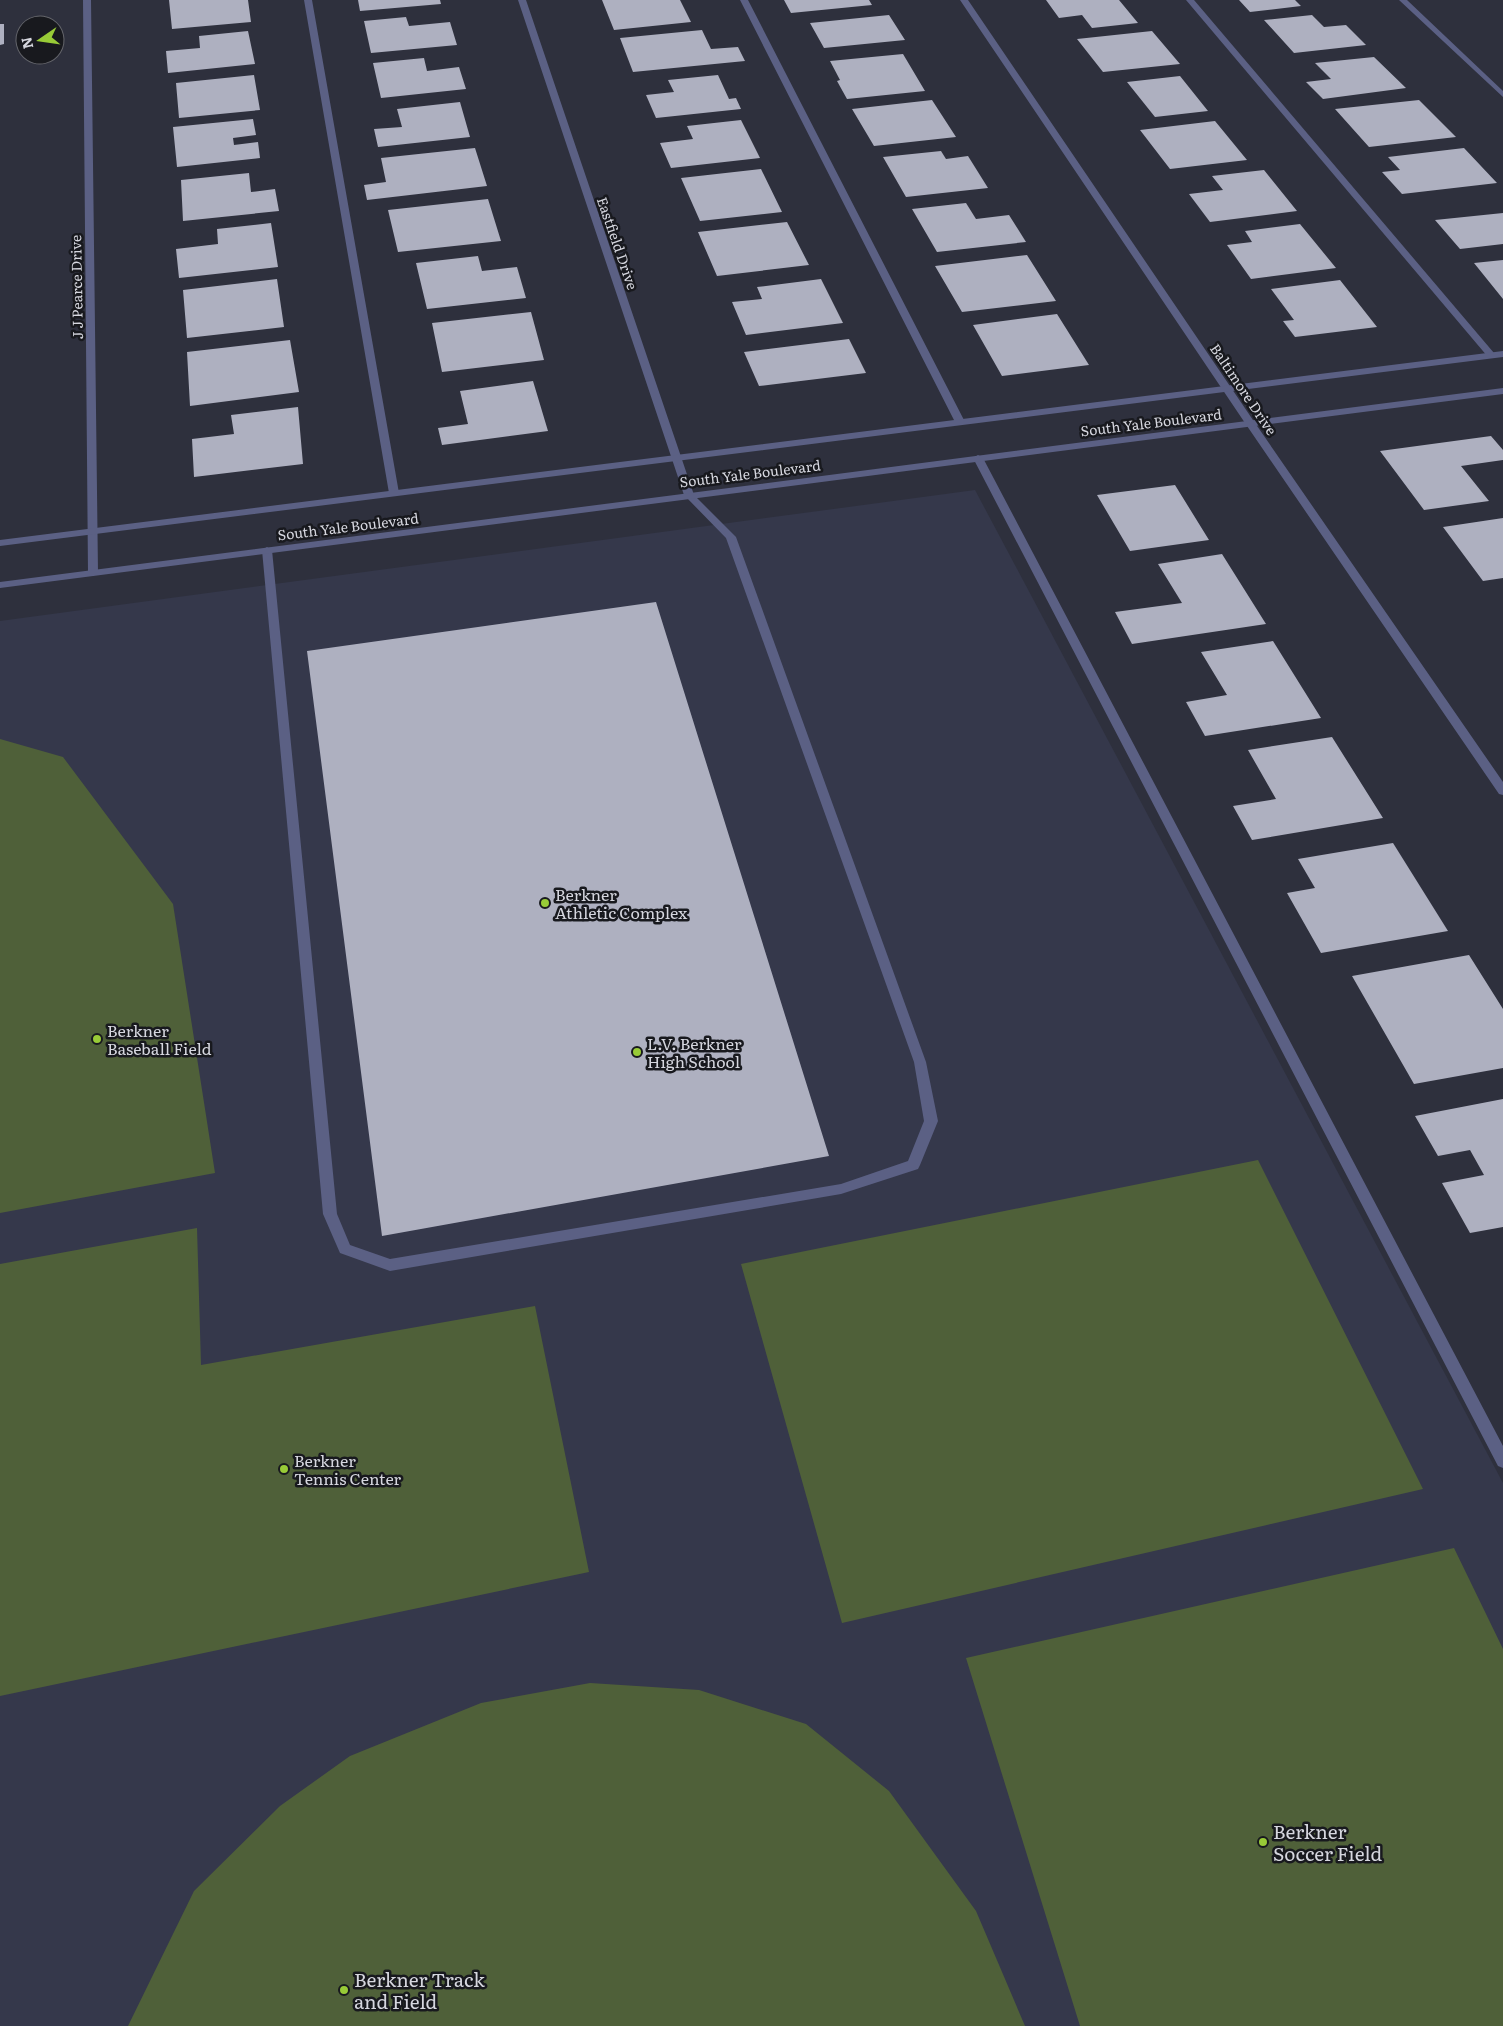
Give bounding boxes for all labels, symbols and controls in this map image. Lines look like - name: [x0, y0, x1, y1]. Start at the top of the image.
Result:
- north arrow: [15, 15, 65, 65]
- text: N: [15, 35, 37, 51]
- street label: Eastfield Drive: [593, 194, 643, 292]
- street label: J J Pearce Drive: [65, 235, 87, 339]
- street label: Baltimore Drive: [1206, 339, 1282, 439]
- street label: South Yale Boulevard: [1079, 403, 1223, 441]
- street label: South Yale Boulevard: [678, 454, 822, 492]
- street label: South Yale Boulevard: [276, 507, 420, 545]
- place label: Berkner Athletic Complex: [555, 882, 688, 924]
- marker: Berkner Athletic Complex: [539, 897, 551, 909]
- place label: Berkner Baseball Field: [107, 1018, 212, 1060]
- place label: L.V. Berkner High School: [647, 1031, 742, 1073]
- marker: Berkner Baseball Field: [91, 1033, 103, 1045]
- marker: L.V. Berkner High School: [631, 1046, 643, 1058]
- place label: Berkner Tennis Center: [294, 1448, 402, 1490]
- marker: Berkner Tennis Center: [278, 1463, 290, 1475]
- place label: Berkner Soccer Field: [1273, 1817, 1382, 1867]
- marker: Berkner Soccer Field: [1257, 1836, 1269, 1848]
- place label: Berkner Track and Field: [354, 1965, 485, 2015]
- marker: Berkner Track and Field: [338, 1984, 350, 1996]

